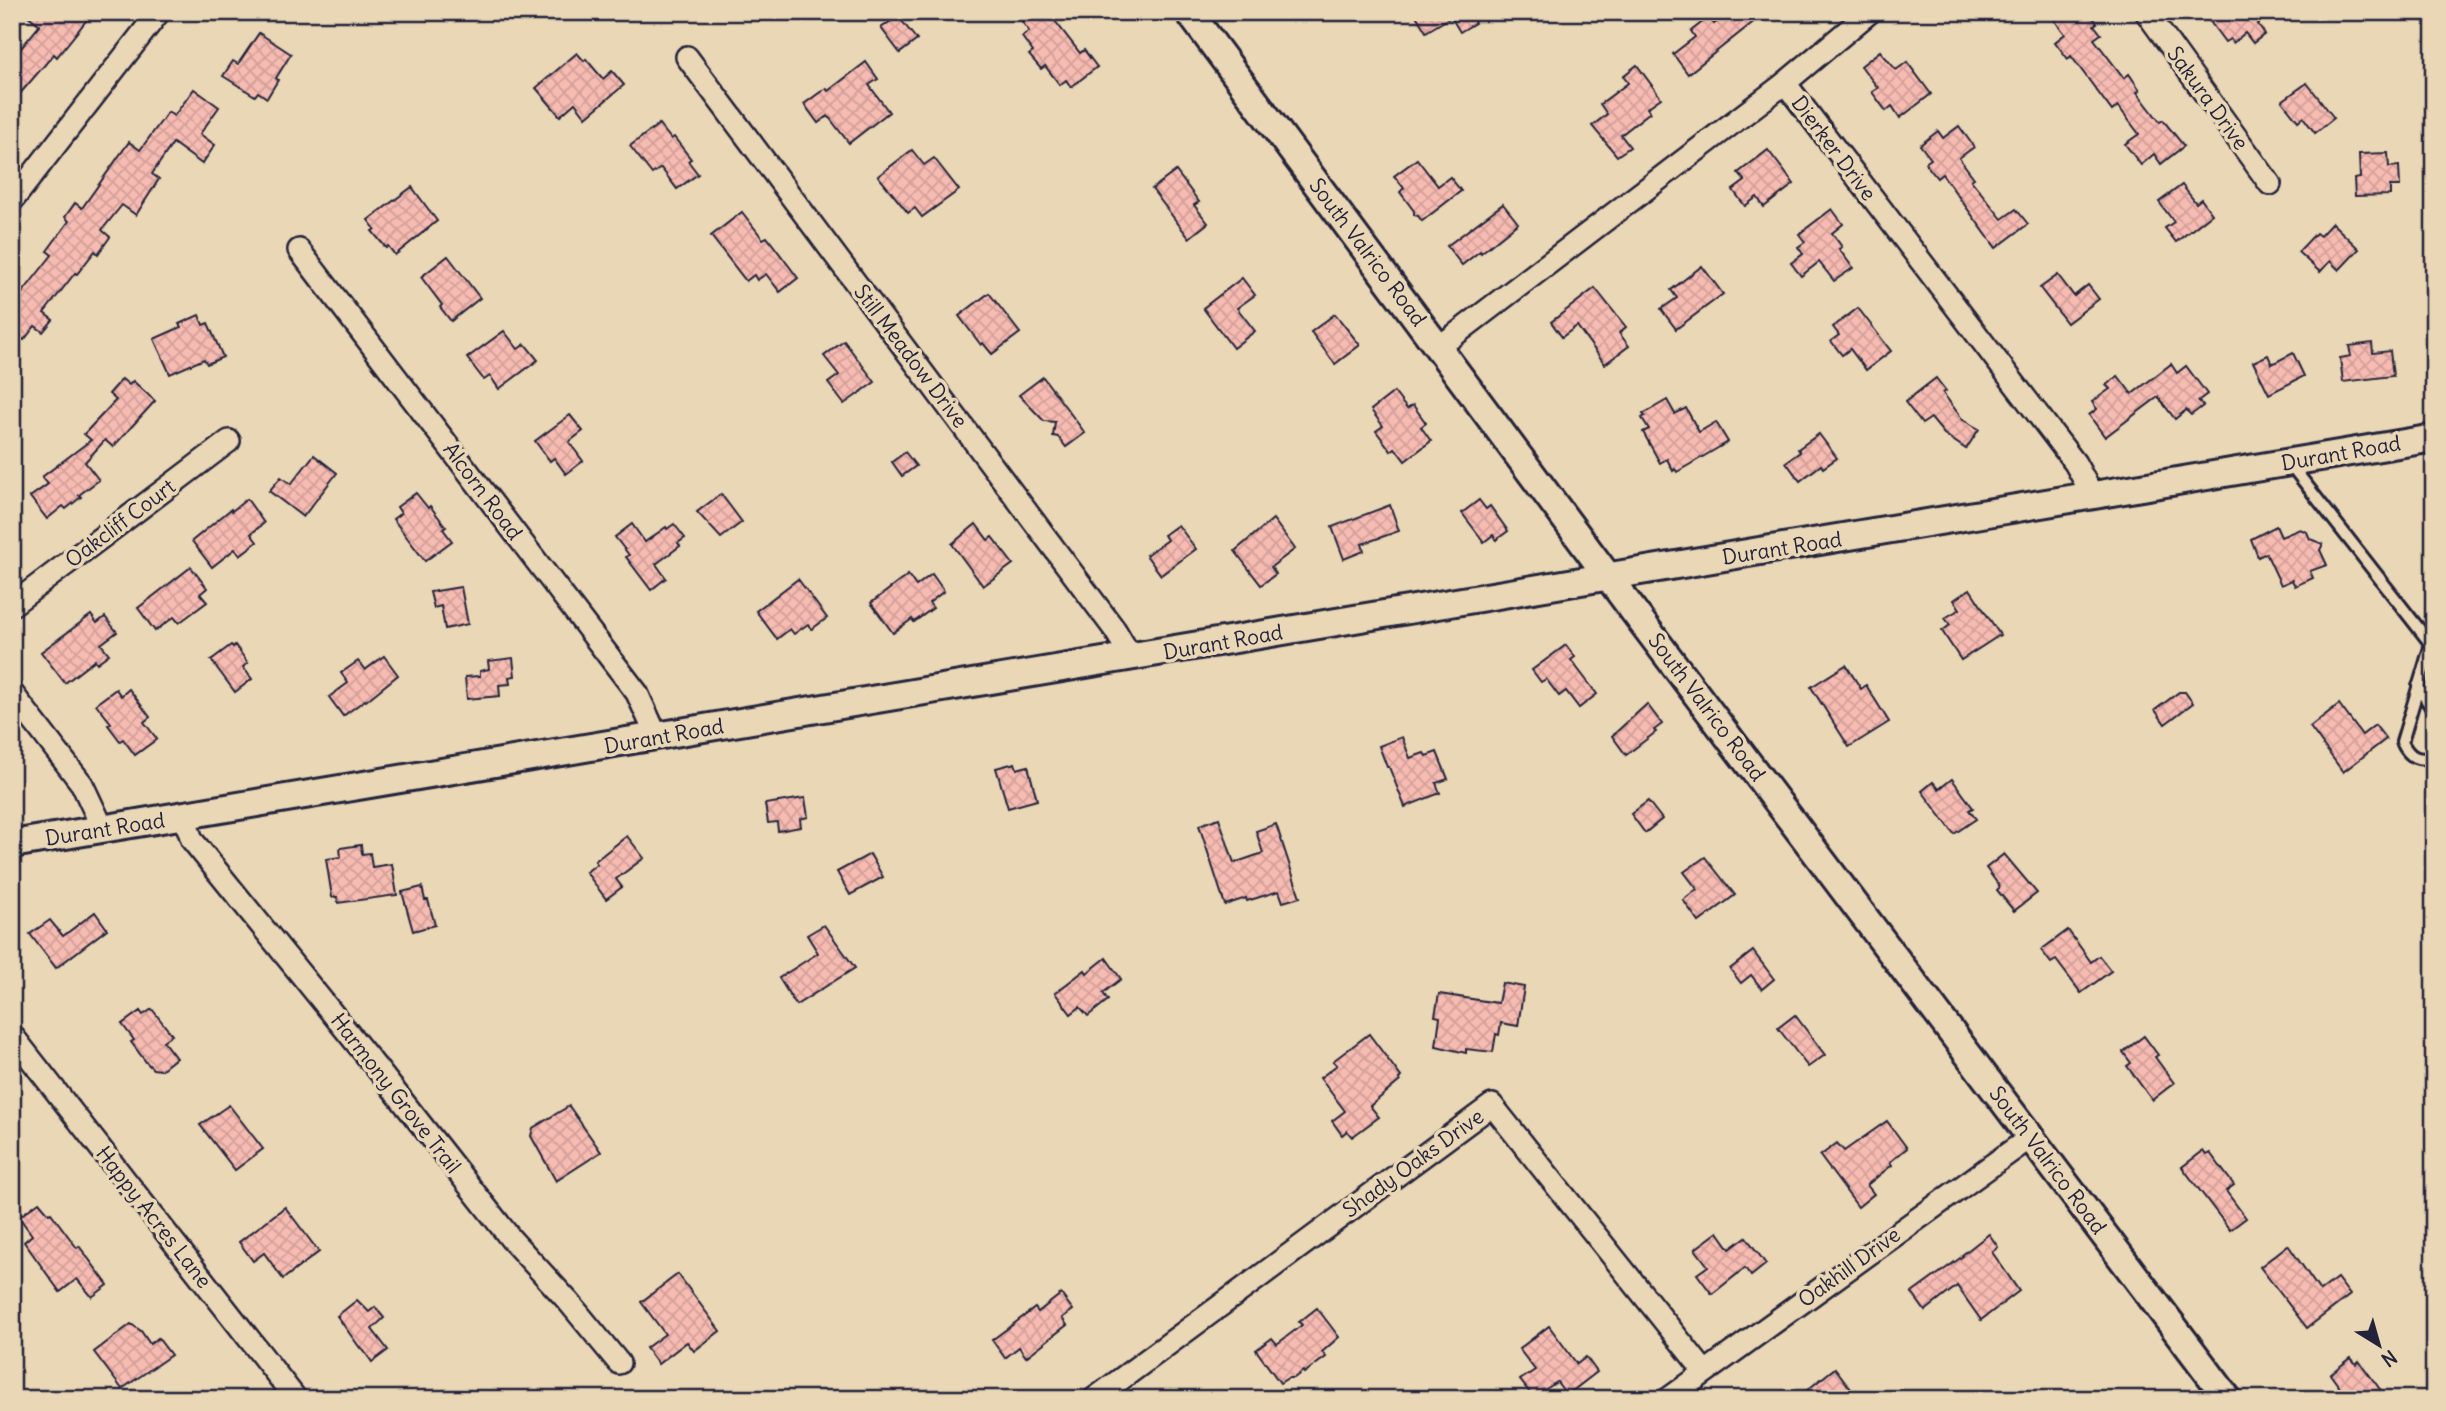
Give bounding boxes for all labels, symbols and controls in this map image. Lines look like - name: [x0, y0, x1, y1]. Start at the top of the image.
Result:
- street label: Sakura Drive: [2161, 41, 2255, 155]
- street label: Dierker Drive: [1786, 90, 1882, 206]
- street label: South Valrico Road: [1303, 173, 1433, 331]
- street label: Still Meadow Drive: [848, 279, 974, 433]
- street label: Durant Road: [2279, 429, 2403, 477]
- street label: Alcorn Road: [437, 437, 529, 545]
- street label: Oakcliff Court: [60, 473, 180, 573]
- street label: Durant Road: [1720, 525, 1844, 571]
- street label: Durant Road: [1161, 618, 1285, 666]
- street label: South Valrico Road: [1642, 628, 1772, 786]
- street label: Durant Road: [602, 712, 726, 760]
- street label: Durant Road: [43, 806, 167, 852]
- street label: Harmony Grove Trail: [325, 1007, 467, 1179]
- street label: South Valrico Road: [1983, 1081, 2113, 1239]
- street label: Shady Oaks Drive: [1337, 1103, 1489, 1223]
- street label: Happy Acres Lane: [90, 1141, 218, 1293]
- street label: Oakhill Drive: [1793, 1221, 1905, 1313]
- north arrow: [2344, 1310, 2414, 1380]
- text: N: [2377, 1345, 2402, 1372]

